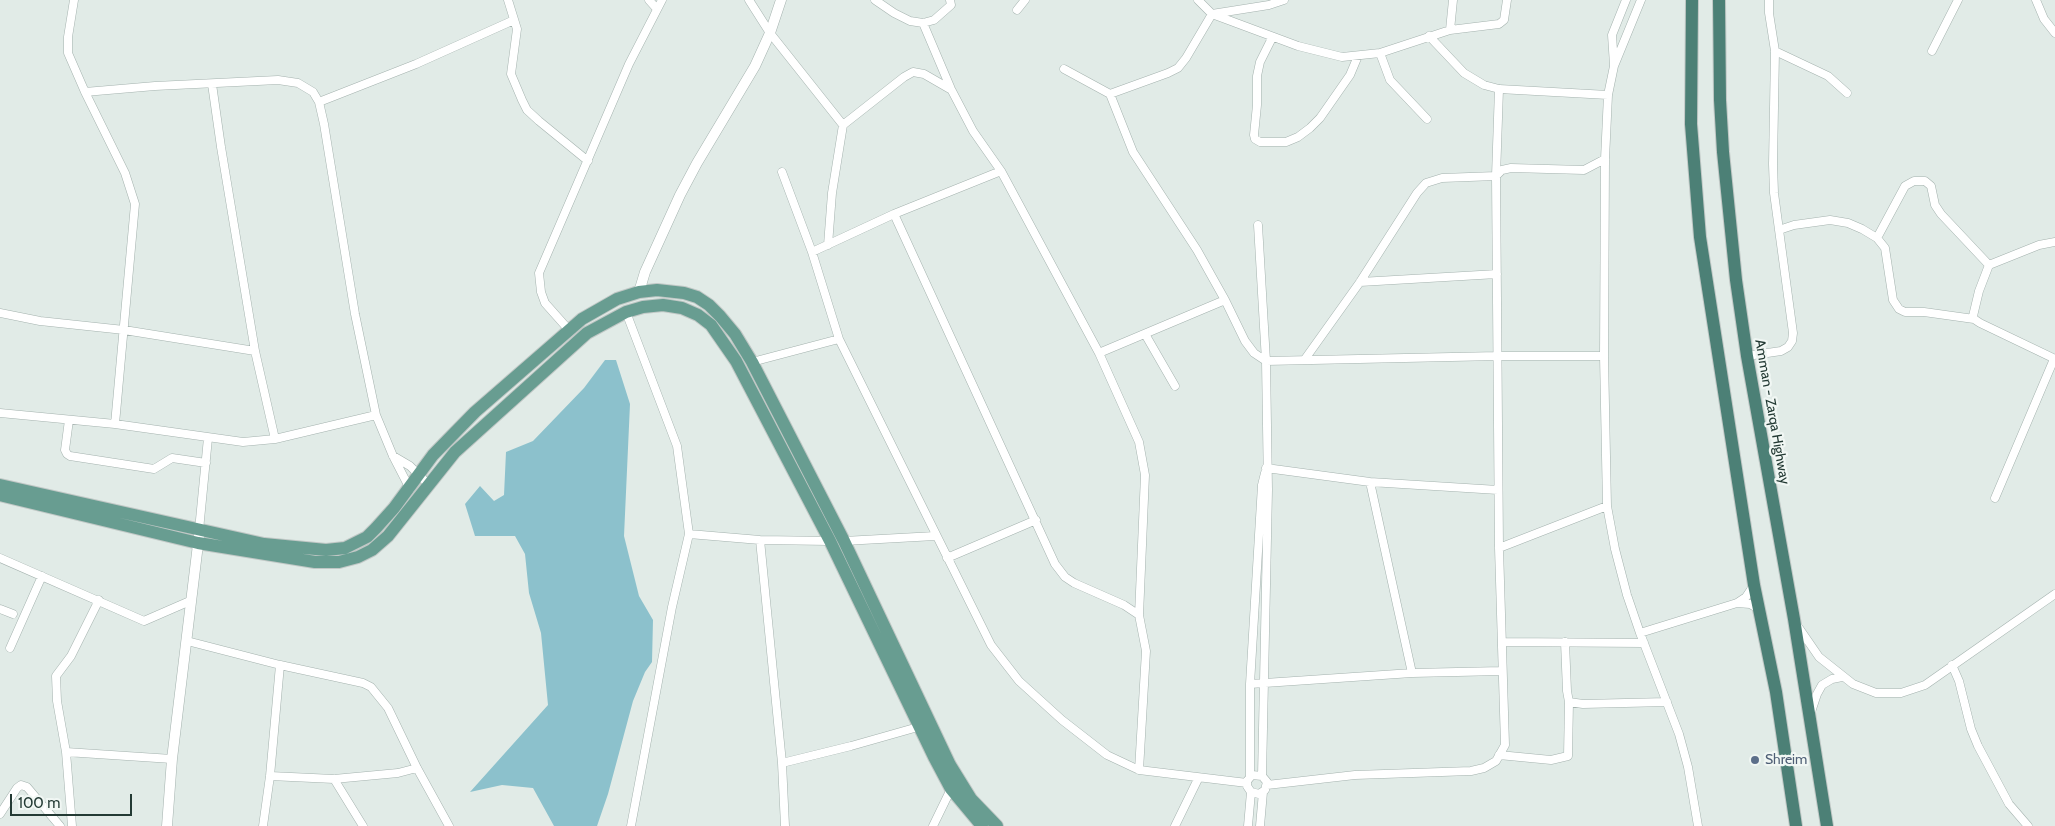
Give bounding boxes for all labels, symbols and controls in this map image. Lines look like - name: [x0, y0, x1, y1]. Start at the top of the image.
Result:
- street label: Amman - Zarqa Highway: [1751, 338, 1793, 486]
- place label: Shreim: [1765, 752, 1807, 768]
- marker: Shreim: [1749, 754, 1761, 766]
- scale bar: [12, 784, 135, 816]
- text: 100 m: [18, 794, 60, 812]

